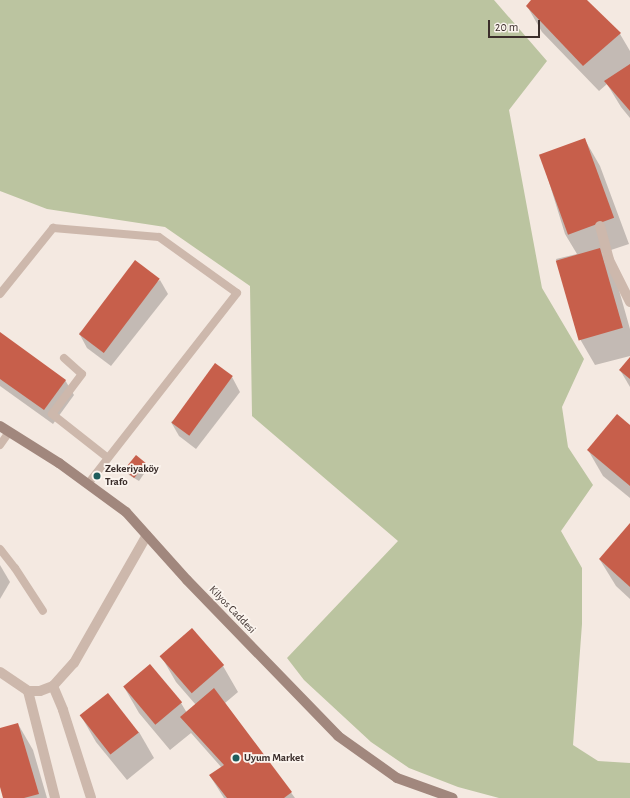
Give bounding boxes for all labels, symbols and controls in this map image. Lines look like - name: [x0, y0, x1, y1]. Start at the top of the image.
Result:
- scale bar: [490, 12, 542, 38]
- text: 20 m: [495, 21, 518, 33]
- place label: Zekeriyaköy Trafo: [105, 463, 159, 489]
- marker: Zekeriyaköy Trafo: [92, 471, 102, 481]
- street label: Kilyos Caddesi: [206, 583, 258, 637]
- place label: Uyum Market: [244, 751, 304, 765]
- marker: Uyum Market: [231, 753, 241, 763]

